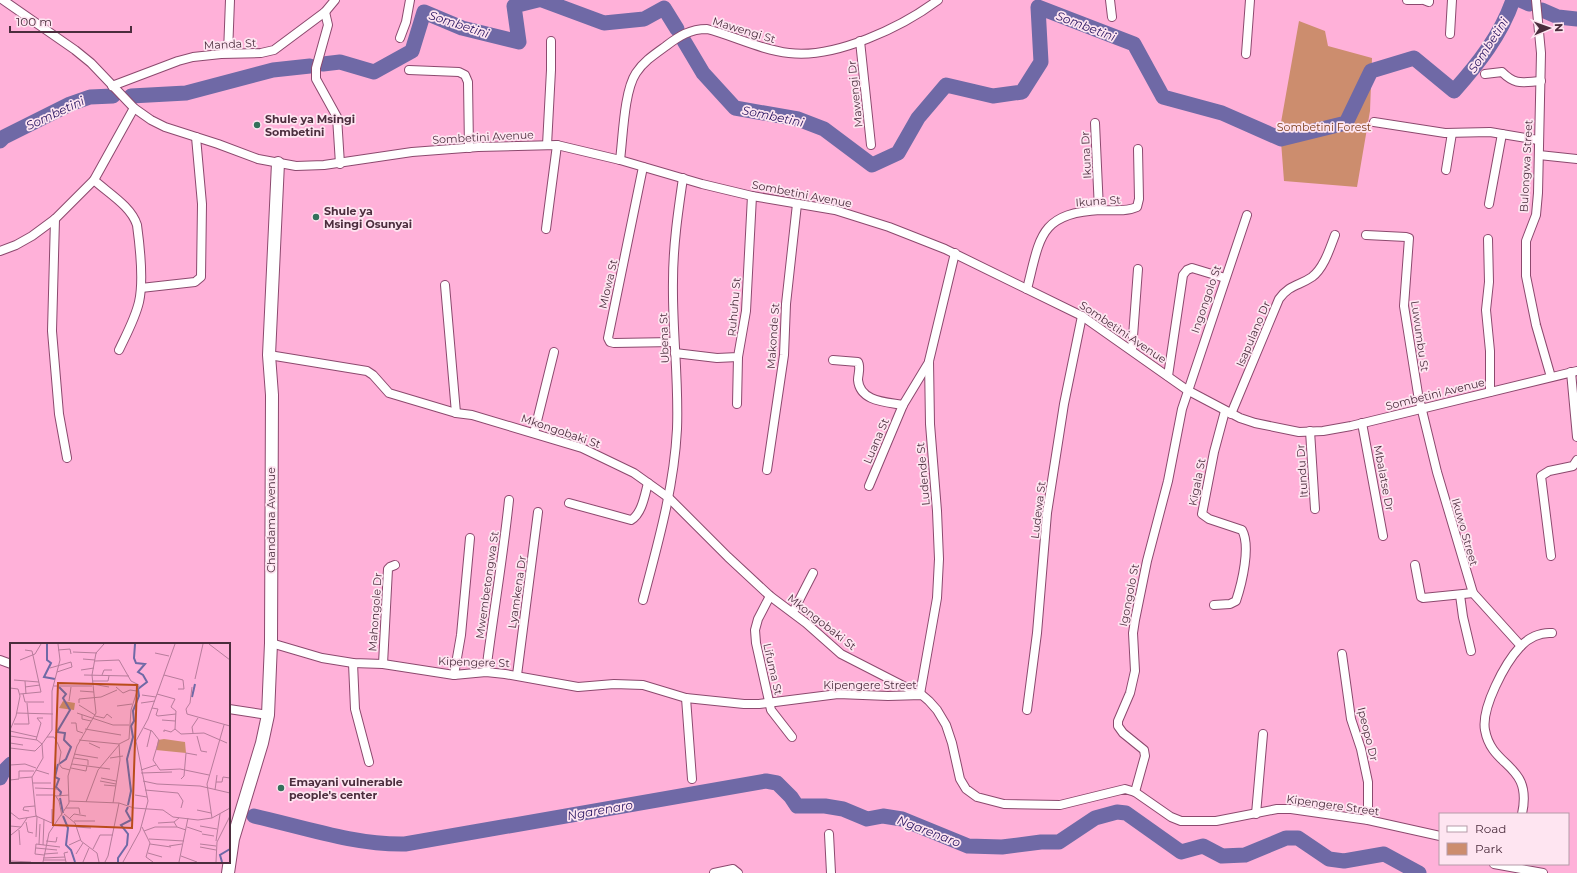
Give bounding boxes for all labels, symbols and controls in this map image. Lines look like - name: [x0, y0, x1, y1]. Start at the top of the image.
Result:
- water label: Sombetini: [427, 7, 492, 41]
- scale bar: [10, 8, 131, 34]
- water label: Sombetini: [1054, 8, 1119, 44]
- north arrow: [1529, 8, 1569, 48]
- text: 100 m: [16, 14, 52, 29]
- street label: Mawengi St: [711, 14, 778, 46]
- water label: Sombetini: [1465, 14, 1512, 75]
- text: N: [1552, 23, 1566, 32]
- street label: Manda St: [203, 36, 257, 52]
- street label: Mawengi Dr: [845, 60, 865, 128]
- water label: Sombetini: [24, 93, 87, 133]
- water label: Sombetini: [741, 102, 806, 130]
- place label: Shule ya Msingi Sombetini: [265, 112, 355, 139]
- street label: Bulongwa Street: [1517, 119, 1535, 213]
- marker: Shule ya Msingi Sombetini: [252, 120, 262, 130]
- park label: Sombetini Forest: [1277, 120, 1372, 134]
- street label: Sombetini Avenue: [432, 127, 534, 147]
- street label: Ikuna Dr: [1078, 131, 1094, 179]
- street label: Sombetini Avenue: [751, 177, 854, 211]
- street label: Ikuna St: [1075, 192, 1122, 210]
- place label: Shule ya Msingi Osunyai: [324, 204, 412, 231]
- marker: Shule ya Msingi Osunyai: [311, 212, 321, 222]
- street label: Mlowa St: [596, 257, 621, 310]
- street label: Ingongolo St: [1188, 263, 1224, 335]
- street label: Ruhuhu St: [724, 276, 744, 337]
- street label: Sombetini Avenue: [1077, 298, 1169, 366]
- street label: Isapulano Dr: [1233, 299, 1273, 369]
- street label: Luwumbu St: [1408, 300, 1432, 373]
- street label: Makonde St: [764, 302, 782, 369]
- street label: Ubena St: [656, 312, 672, 364]
- street label: Sombetini Avenue: [1384, 375, 1486, 413]
- street label: Mkongobaki St: [519, 411, 603, 451]
- street label: Luana St: [860, 416, 892, 466]
- street label: Ludende St: [913, 441, 933, 506]
- street label: Itundu Dr: [1293, 444, 1311, 498]
- street label: Mbalatse Dr: [1371, 444, 1397, 512]
- street label: Kigala St: [1186, 456, 1209, 507]
- street label: Chandama Avenue: [264, 467, 278, 573]
- street label: Ludewa St: [1028, 480, 1049, 540]
- street label: Ikuwo Street: [1449, 497, 1481, 568]
- street label: Mwembetongwa St: [473, 530, 502, 640]
- street label: Lyamkena Dr: [505, 555, 529, 629]
- street label: Igongolo St: [1116, 562, 1142, 628]
- street label: Mahongole Dr: [365, 572, 385, 652]
- street label: Mkongobaki St: [785, 591, 859, 653]
- street label: Lifuma St: [760, 642, 786, 697]
- inset map: [10, 643, 230, 863]
- street label: Kipengere St: [438, 654, 511, 670]
- street label: Kipengere Street: [823, 678, 917, 692]
- street label: Ipeopo Dr: [1355, 706, 1381, 762]
- place label: Emayani vulnerable people's center: [289, 775, 403, 802]
- marker: Emayani vulnerable people's center: [276, 783, 286, 793]
- street label: Kipengere Street: [1286, 792, 1381, 819]
- water label: Ngarenaro: [566, 797, 634, 823]
- water label: Ngarenaro: [895, 812, 963, 850]
- legend: [1439, 813, 1569, 865]
- text: Road: [1475, 821, 1506, 836]
- text: Park: [1475, 841, 1503, 856]

